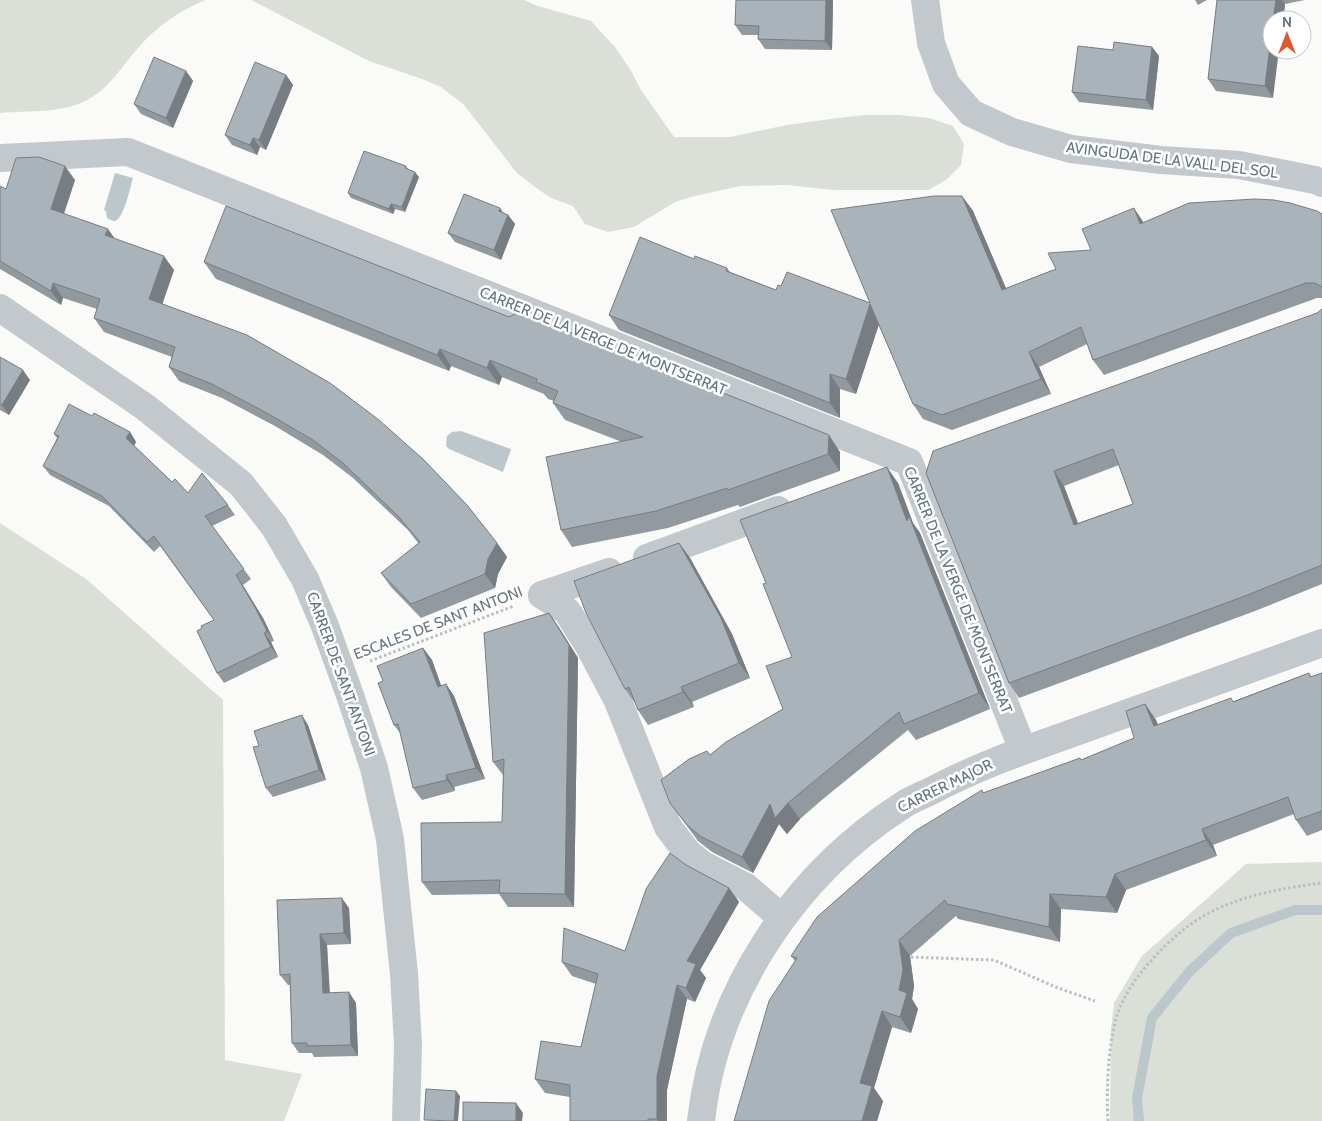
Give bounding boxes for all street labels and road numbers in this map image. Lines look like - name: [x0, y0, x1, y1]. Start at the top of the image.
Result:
- street label: AVINGUDA DE LA VALL DEL SOL: [1065, 138, 1279, 182]
- street label: CARRER DE LA VERGE DE MONTSERRAT: [477, 283, 729, 399]
- street label: CARRER DE LA VERGE DE MONTSERRAT: [900, 464, 1016, 716]
- street label: ESCALES DE SANT ANTONI: [351, 582, 525, 664]
- street label: CARRER DE SANT ANTONI: [303, 590, 379, 758]
- street label: CARRER MAJOR: [895, 755, 995, 817]

